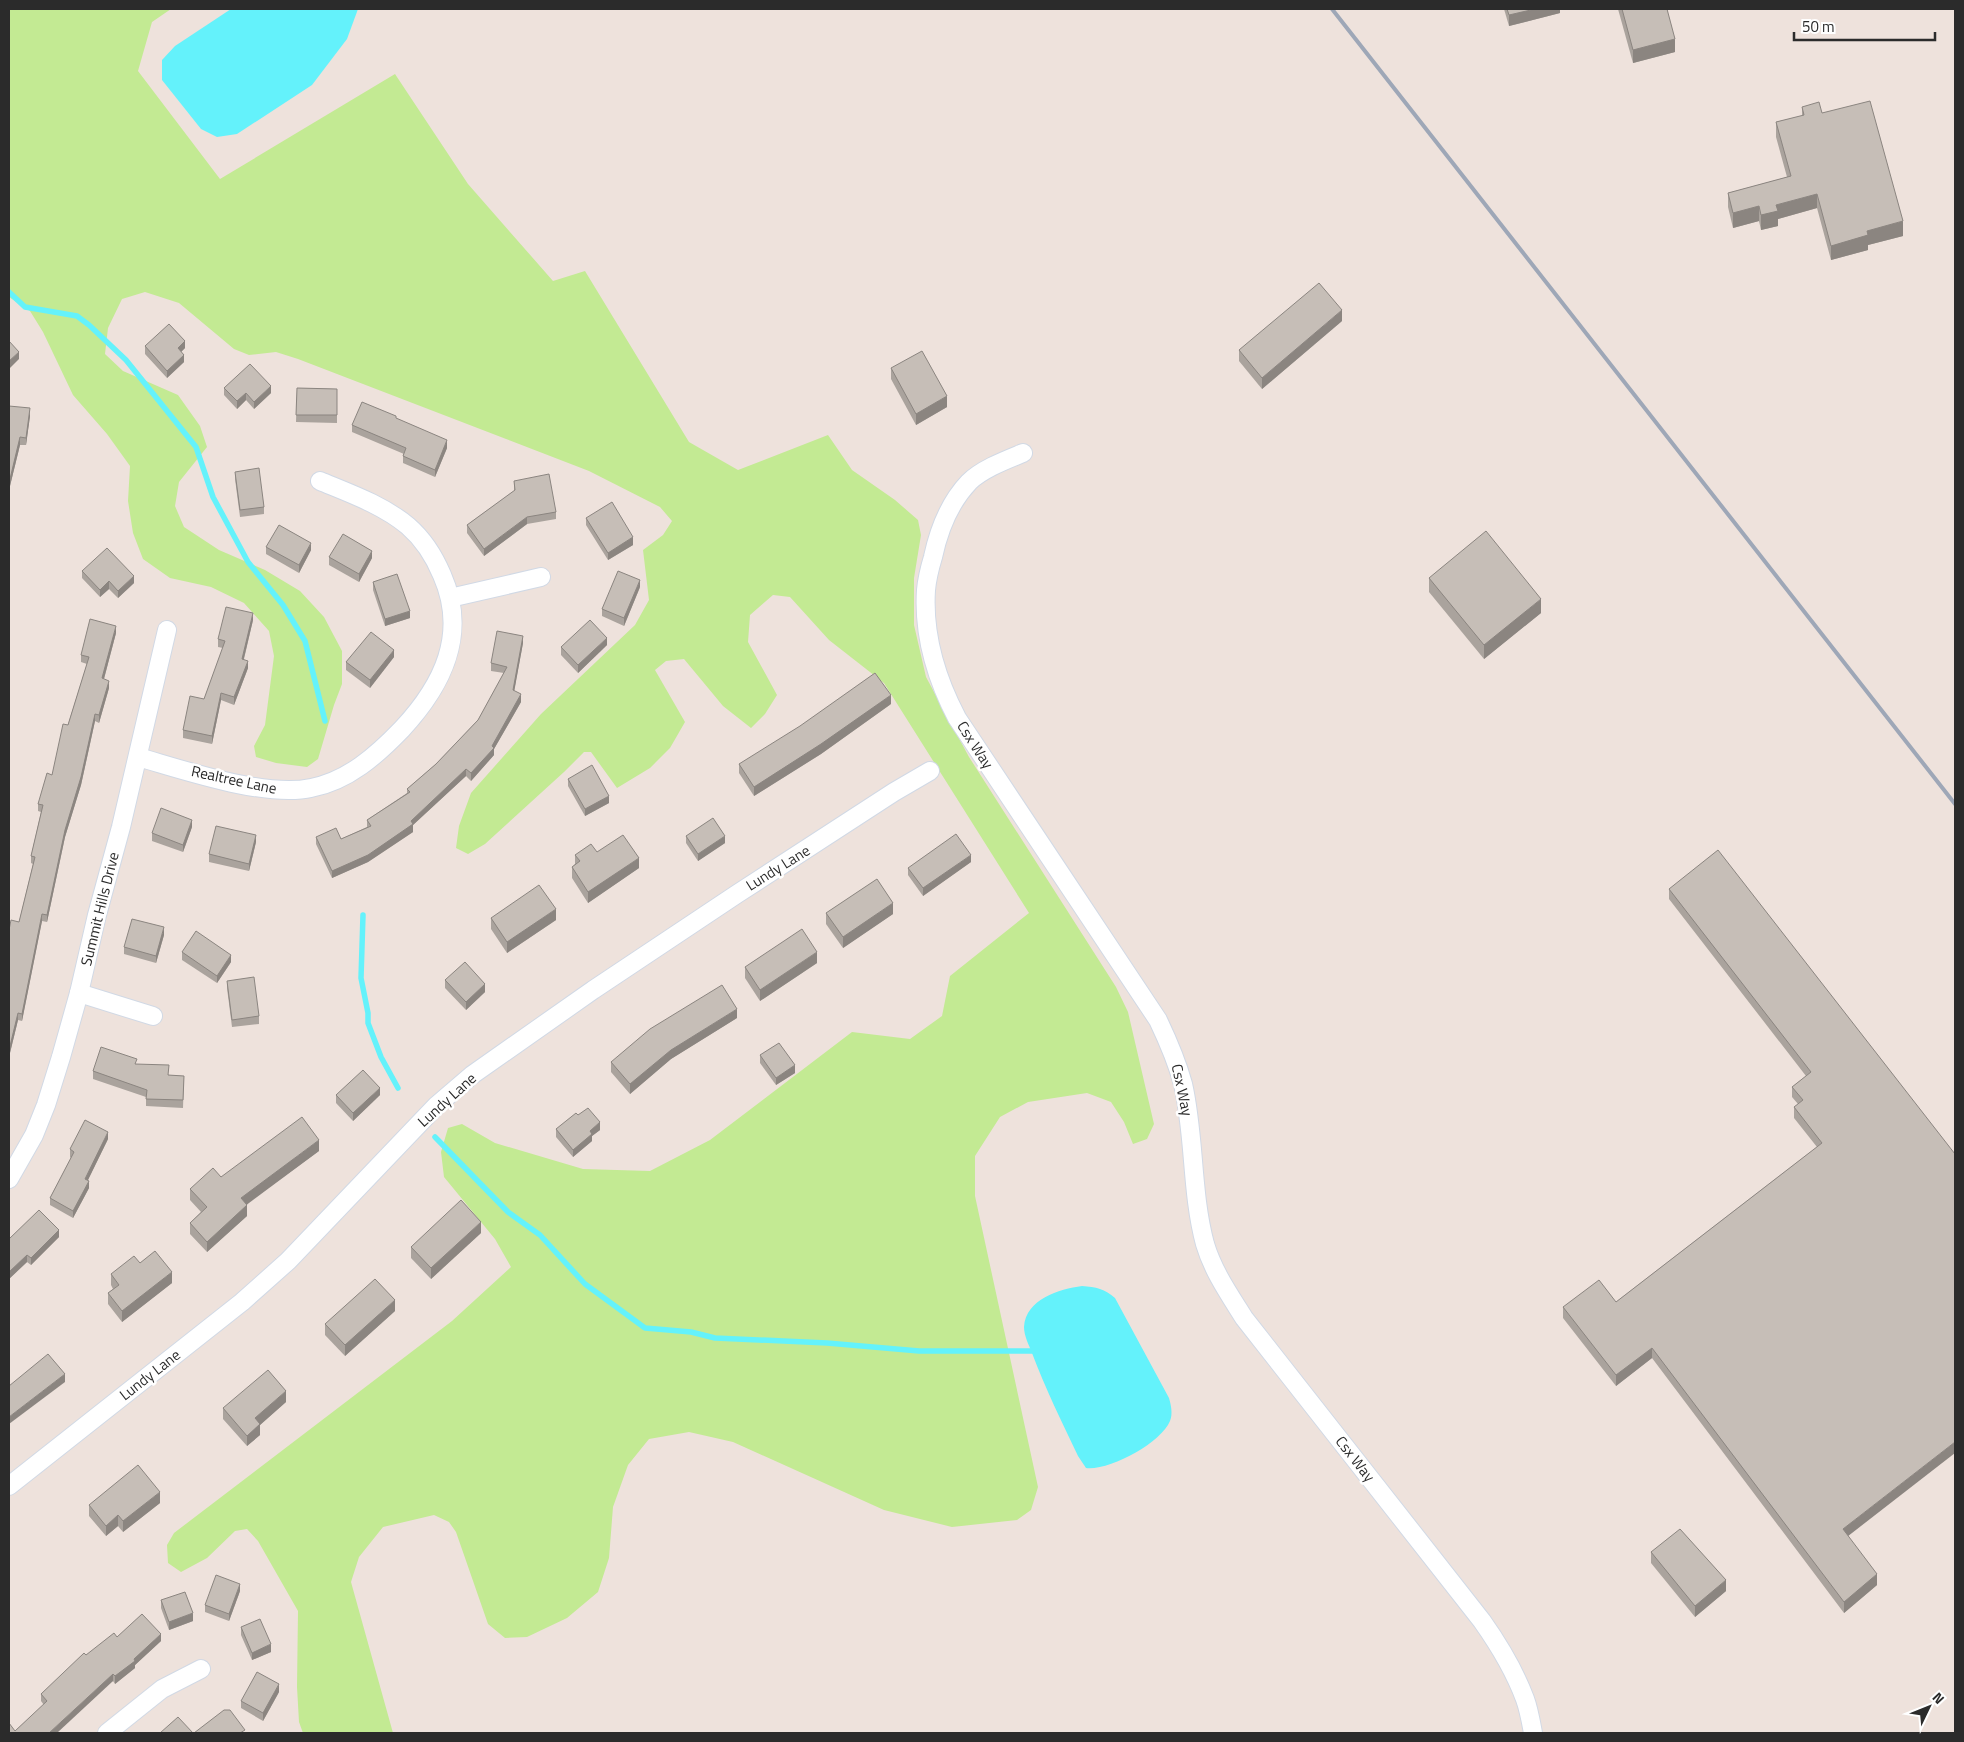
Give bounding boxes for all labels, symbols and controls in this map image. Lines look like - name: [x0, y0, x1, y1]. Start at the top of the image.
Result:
- scale bar: [1794, 10, 1935, 42]
- text: 50 m: [1802, 15, 1835, 38]
- street label: Csx Way: [951, 716, 999, 773]
- street label: Realtree Lane: [189, 759, 279, 800]
- street label: Lundy Lane: [741, 839, 814, 896]
- street label: Summit Hills Drive: [74, 850, 125, 968]
- street label: Csx Way: [1166, 1062, 1199, 1118]
- street label: Lundy Lane: [412, 1067, 481, 1132]
- street label: Lundy Lane: [114, 1343, 185, 1406]
- street label: Csx Way: [1330, 1431, 1381, 1487]
- north arrow: [1904, 1682, 1954, 1732]
- text: N: [1928, 1687, 1950, 1709]

